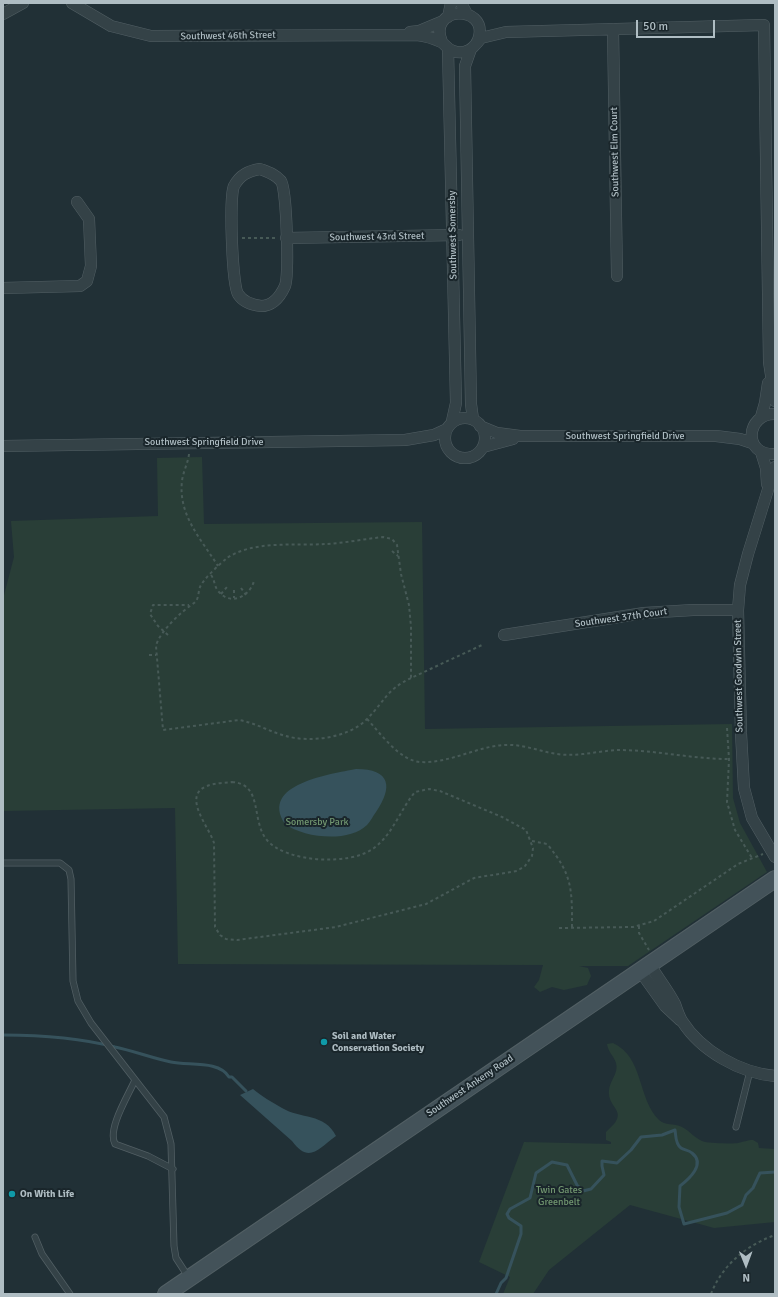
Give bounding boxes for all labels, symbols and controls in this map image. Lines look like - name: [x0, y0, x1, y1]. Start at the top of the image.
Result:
- scale bar: [638, 12, 717, 38]
- text: 50 m: [643, 19, 668, 34]
- street label: Southwest 46th Street: [180, 29, 276, 43]
- street label: Southwest Elm Court: [608, 107, 622, 197]
- street label: Southwest Somersby: [446, 190, 460, 280]
- street label: Southwest 43rd Street: [329, 230, 425, 244]
- street label: Southwest Springfield Drive: [566, 430, 684, 442]
- street label: Southwest Springfield Drive: [145, 436, 263, 448]
- street label: Southwest 37th Court: [574, 606, 668, 630]
- street label: Southwest Goodwin Street: [732, 619, 746, 733]
- park label: Somersby Park: [285, 816, 349, 828]
- place label: Soil and Water Conservation Society: [332, 1030, 424, 1054]
- marker: Soil and Water Conservation Society: [319, 1037, 329, 1047]
- street label: Southwest Ankeny Road: [424, 1052, 516, 1120]
- park label: Twin Gates Greenbelt: [536, 1184, 582, 1208]
- place label: On With Life: [20, 1188, 74, 1200]
- marker: On With Life: [7, 1189, 17, 1199]
- north arrow: [726, 1245, 766, 1285]
- text: N: [742, 1271, 750, 1284]

